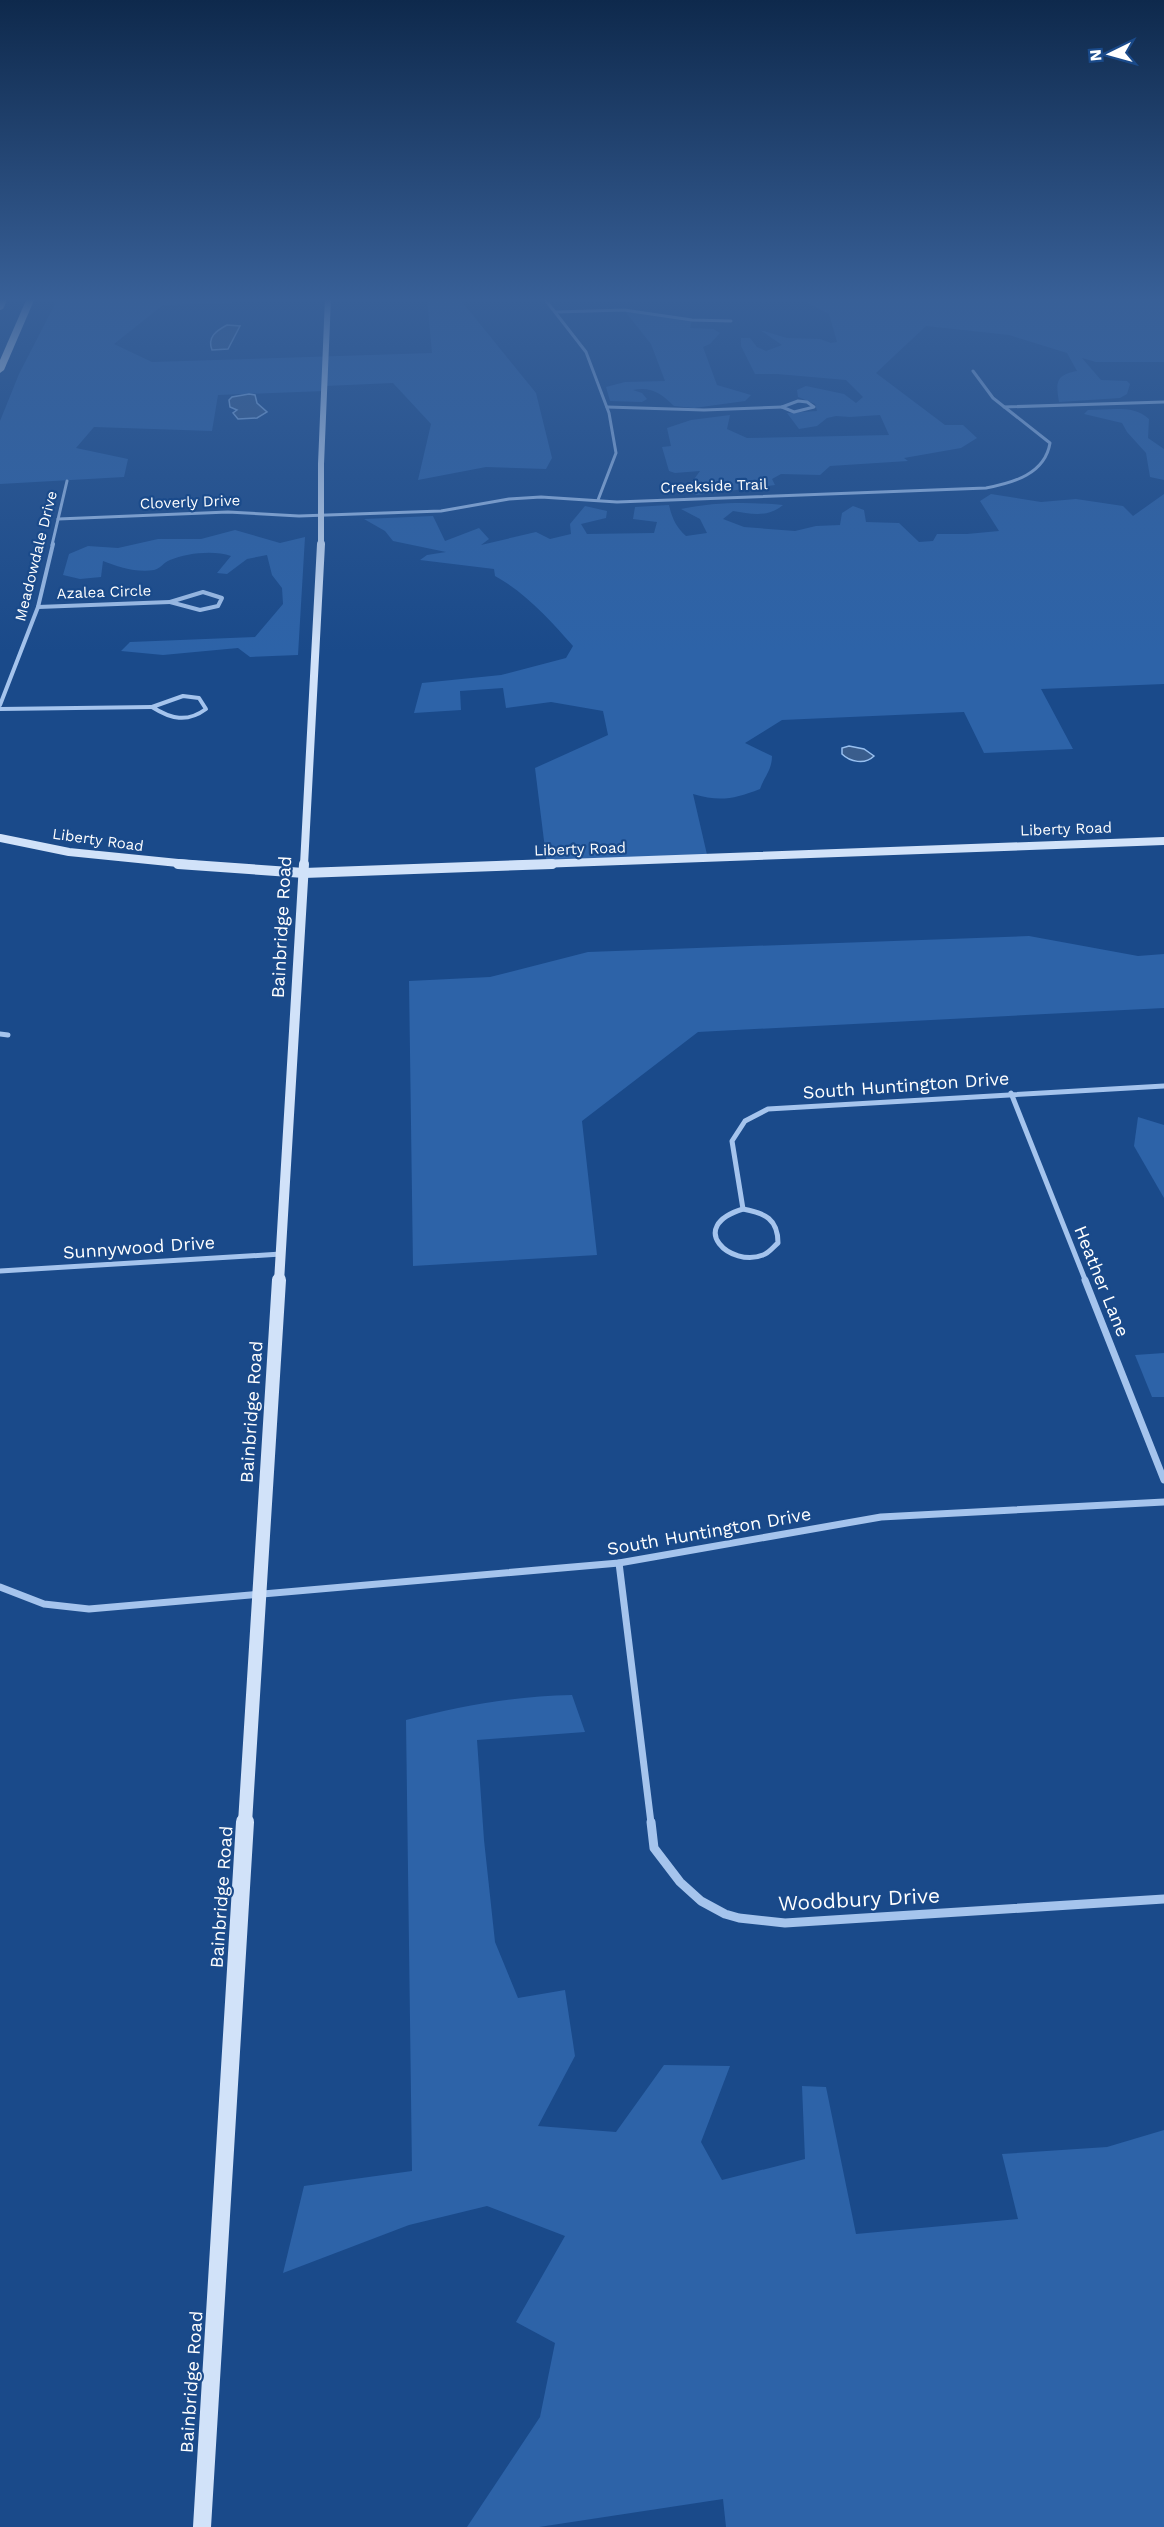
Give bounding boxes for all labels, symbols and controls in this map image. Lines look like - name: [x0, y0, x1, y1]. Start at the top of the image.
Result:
- north arrow: [1080, 24, 1140, 84]
- text: N: [1086, 49, 1106, 62]
- street label: Creekside Trail: [660, 475, 768, 497]
- street label: Meadowdale Drive: [11, 489, 61, 623]
- street label: Cloverly Drive: [139, 491, 241, 513]
- street label: Azalea Circle: [56, 581, 152, 603]
- street label: Liberty Road: [1020, 818, 1112, 840]
- street label: Liberty Road: [51, 825, 145, 855]
- street label: Liberty Road: [534, 838, 626, 860]
- street label: Bainbridge Road: [267, 855, 295, 999]
- street label: South Huntington Drive: [802, 1067, 1010, 1103]
- street label: Heather Lane: [1070, 1222, 1134, 1340]
- street label: Sunnywood Drive: [62, 1231, 216, 1263]
- street label: Bainbridge Road: [236, 1340, 266, 1484]
- street label: South Huntington Drive: [605, 1503, 813, 1559]
- street label: Bainbridge Road: [206, 1825, 236, 1969]
- street label: Woodbury Drive: [777, 1882, 941, 1916]
- street label: Bainbridge Road: [176, 2310, 206, 2454]

